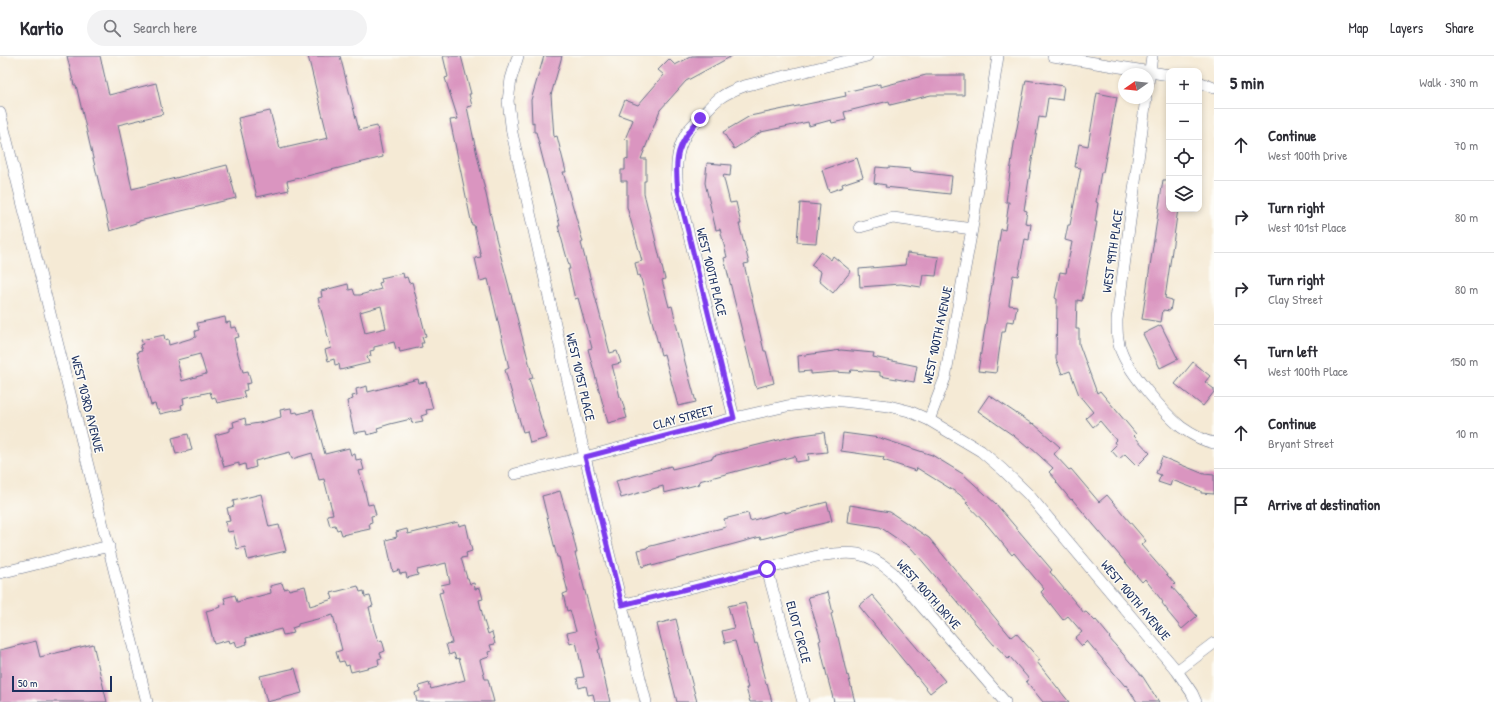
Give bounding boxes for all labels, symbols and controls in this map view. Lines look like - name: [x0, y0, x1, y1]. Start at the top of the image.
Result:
- search box: [87, 10, 367, 46]
- text: Kartio: [20, 15, 63, 41]
- icon: search: [101, 17, 123, 39]
- text: Search here: [133, 17, 197, 38]
- text: Map: [1348, 18, 1368, 37]
- text: Layers: [1390, 18, 1423, 37]
- text: Share: [1445, 18, 1474, 37]
- north arrow: [1118, 68, 1154, 104]
- map controls: [1166, 68, 1202, 212]
- button: +: [1166, 68, 1202, 104]
- text: 5 min: [1230, 71, 1264, 94]
- text: Walk · 390 m: [1419, 73, 1478, 91]
- button: −: [1166, 104, 1202, 140]
- route end: [691, 109, 709, 127]
- text: Continue: [1268, 125, 1316, 146]
- icon: ahead: [1230, 134, 1252, 156]
- text: 70 m: [1454, 136, 1478, 154]
- button: locate: [1166, 140, 1202, 176]
- text: West 100th Drive: [1268, 146, 1347, 164]
- button: layers: [1166, 176, 1202, 212]
- text: Turn right: [1268, 197, 1324, 218]
- icon: right: [1230, 206, 1252, 228]
- street label: WEST 99TH PLACE: [1097, 208, 1127, 294]
- text: 80 m: [1455, 208, 1478, 226]
- text: West 101st Place: [1268, 218, 1346, 236]
- street label: WEST 100TH PLACE: [692, 226, 732, 318]
- text: Turn right: [1268, 269, 1324, 290]
- icon: right: [1230, 278, 1252, 300]
- text: 80 m: [1455, 280, 1478, 298]
- street label: WEST 100TH AVENUE: [918, 284, 956, 386]
- text: Clay Street: [1268, 290, 1322, 308]
- street label: WEST 101ST PLACE: [562, 331, 600, 423]
- text: Turn left: [1268, 341, 1318, 362]
- icon: left: [1230, 350, 1252, 372]
- text: 150 m: [1450, 352, 1478, 370]
- street label: WEST 103RD AVENUE: [67, 354, 109, 455]
- text: West 100th Place: [1268, 362, 1348, 380]
- street label: CLAY STREET: [650, 400, 716, 434]
- text: Continue: [1268, 413, 1316, 434]
- icon: ahead: [1230, 422, 1252, 444]
- text: 10 m: [1456, 424, 1478, 442]
- text: Bryant Street: [1268, 434, 1334, 452]
- icon: arrive: [1230, 494, 1252, 516]
- text: Arrive at destination: [1268, 494, 1380, 515]
- street label: WEST 100TH DRIVE: [893, 555, 965, 633]
- street label: WEST 100TH AVENUE: [1097, 556, 1175, 644]
- route start: [758, 560, 776, 578]
- street label: ELIOT CIRCLE: [782, 599, 816, 665]
- scale bar: [12, 674, 112, 693]
- text: 50 m: [18, 676, 38, 690]

